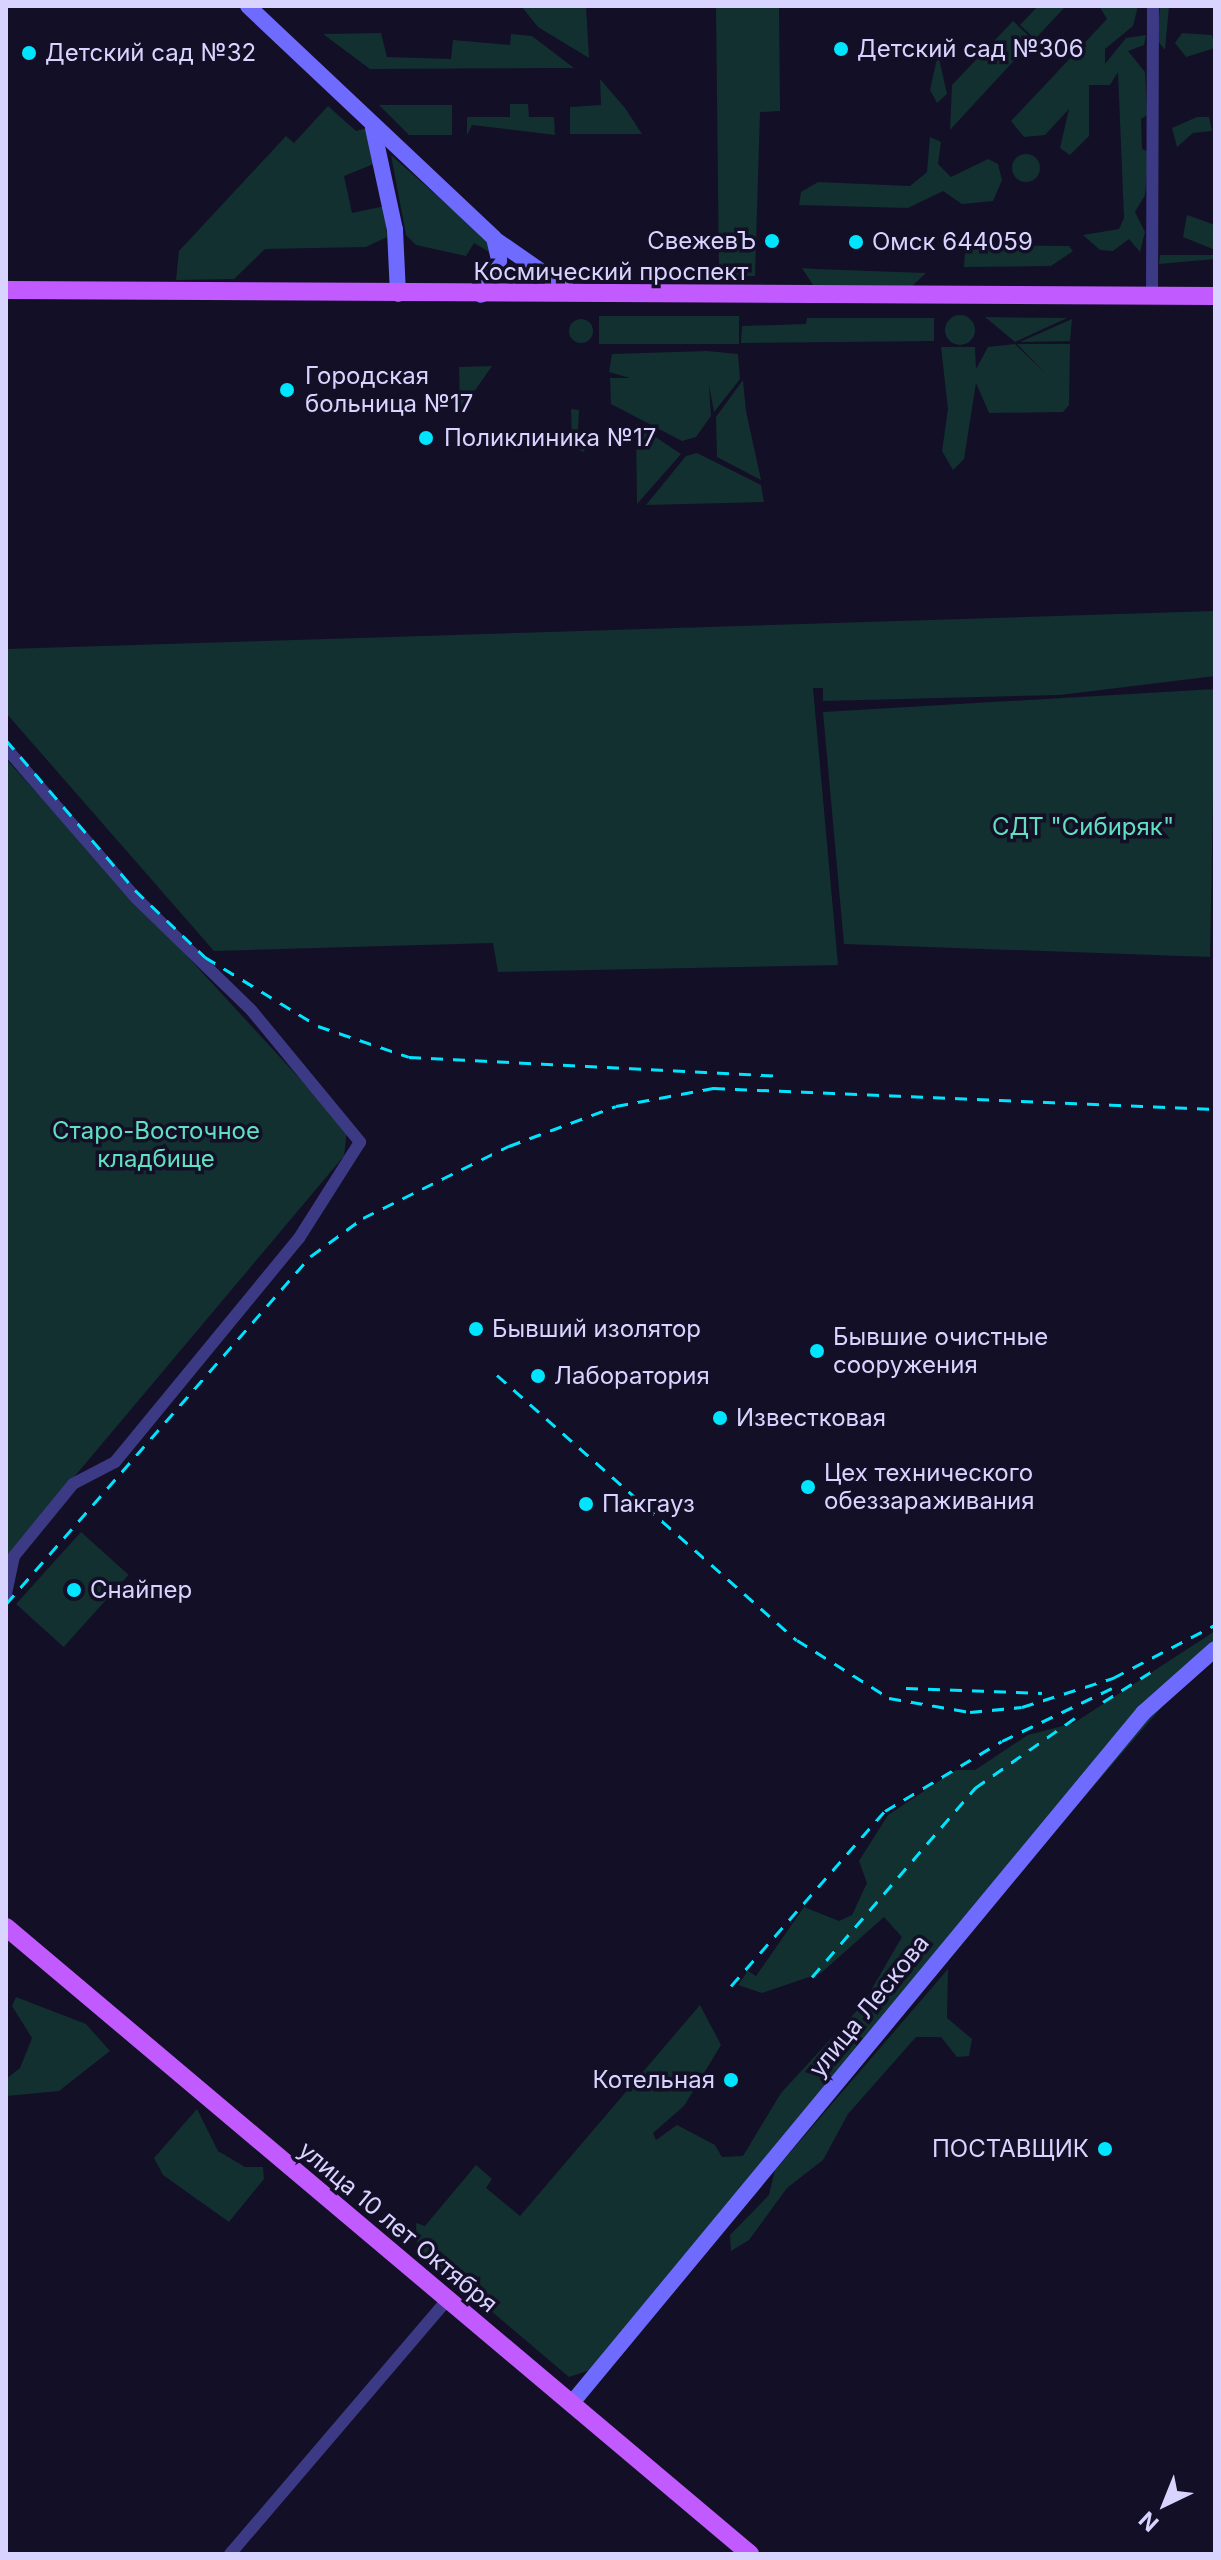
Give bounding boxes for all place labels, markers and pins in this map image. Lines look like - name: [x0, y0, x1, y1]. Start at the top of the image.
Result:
- place label: Детский сад №306: [857, 35, 1084, 63]
- place label: Детский сад №32: [45, 39, 256, 67]
- marker: Детский сад №306: [832, 40, 850, 58]
- marker: Детский сад №32: [20, 44, 38, 62]
- place label: СвежевЪ: [647, 227, 756, 255]
- place label: Омск 644059: [872, 228, 1033, 256]
- marker: СвежевЪ: [763, 232, 781, 250]
- marker: Омск 644059: [847, 233, 865, 251]
- place label: Городская больница №17: [305, 362, 473, 418]
- marker: Городская больница №17: [276, 379, 298, 401]
- place label: Поликлиника №17: [444, 424, 656, 452]
- marker: Поликлиника №17: [415, 427, 437, 449]
- place label: Бывший изолятор: [492, 1315, 701, 1343]
- marker: Бывший изолятор: [467, 1320, 485, 1338]
- place label: Бывшие очистные сооружения: [833, 1323, 1048, 1379]
- marker: Бывшие очистные сооружения: [808, 1342, 826, 1360]
- place label: Лаборатория: [554, 1362, 710, 1390]
- marker: Лаборатория: [529, 1367, 547, 1385]
- place label: Известковая: [736, 1404, 886, 1432]
- marker: Известковая: [711, 1409, 729, 1427]
- place label: Цех технического обеззараживания: [824, 1459, 1035, 1515]
- marker: Цех технического обеззараживания: [799, 1478, 817, 1496]
- place label: Пакгауз: [602, 1490, 695, 1518]
- marker: Пакгауз: [577, 1495, 595, 1513]
- place label: Снайпер: [90, 1576, 192, 1604]
- marker: Снайпер: [65, 1581, 83, 1599]
- place label: Котельная: [592, 2066, 715, 2094]
- marker: Котельная: [722, 2071, 740, 2089]
- place label: ПОСТАВЩИК: [932, 2135, 1089, 2163]
- marker: ПОСТАВЩИК: [1096, 2140, 1114, 2158]

